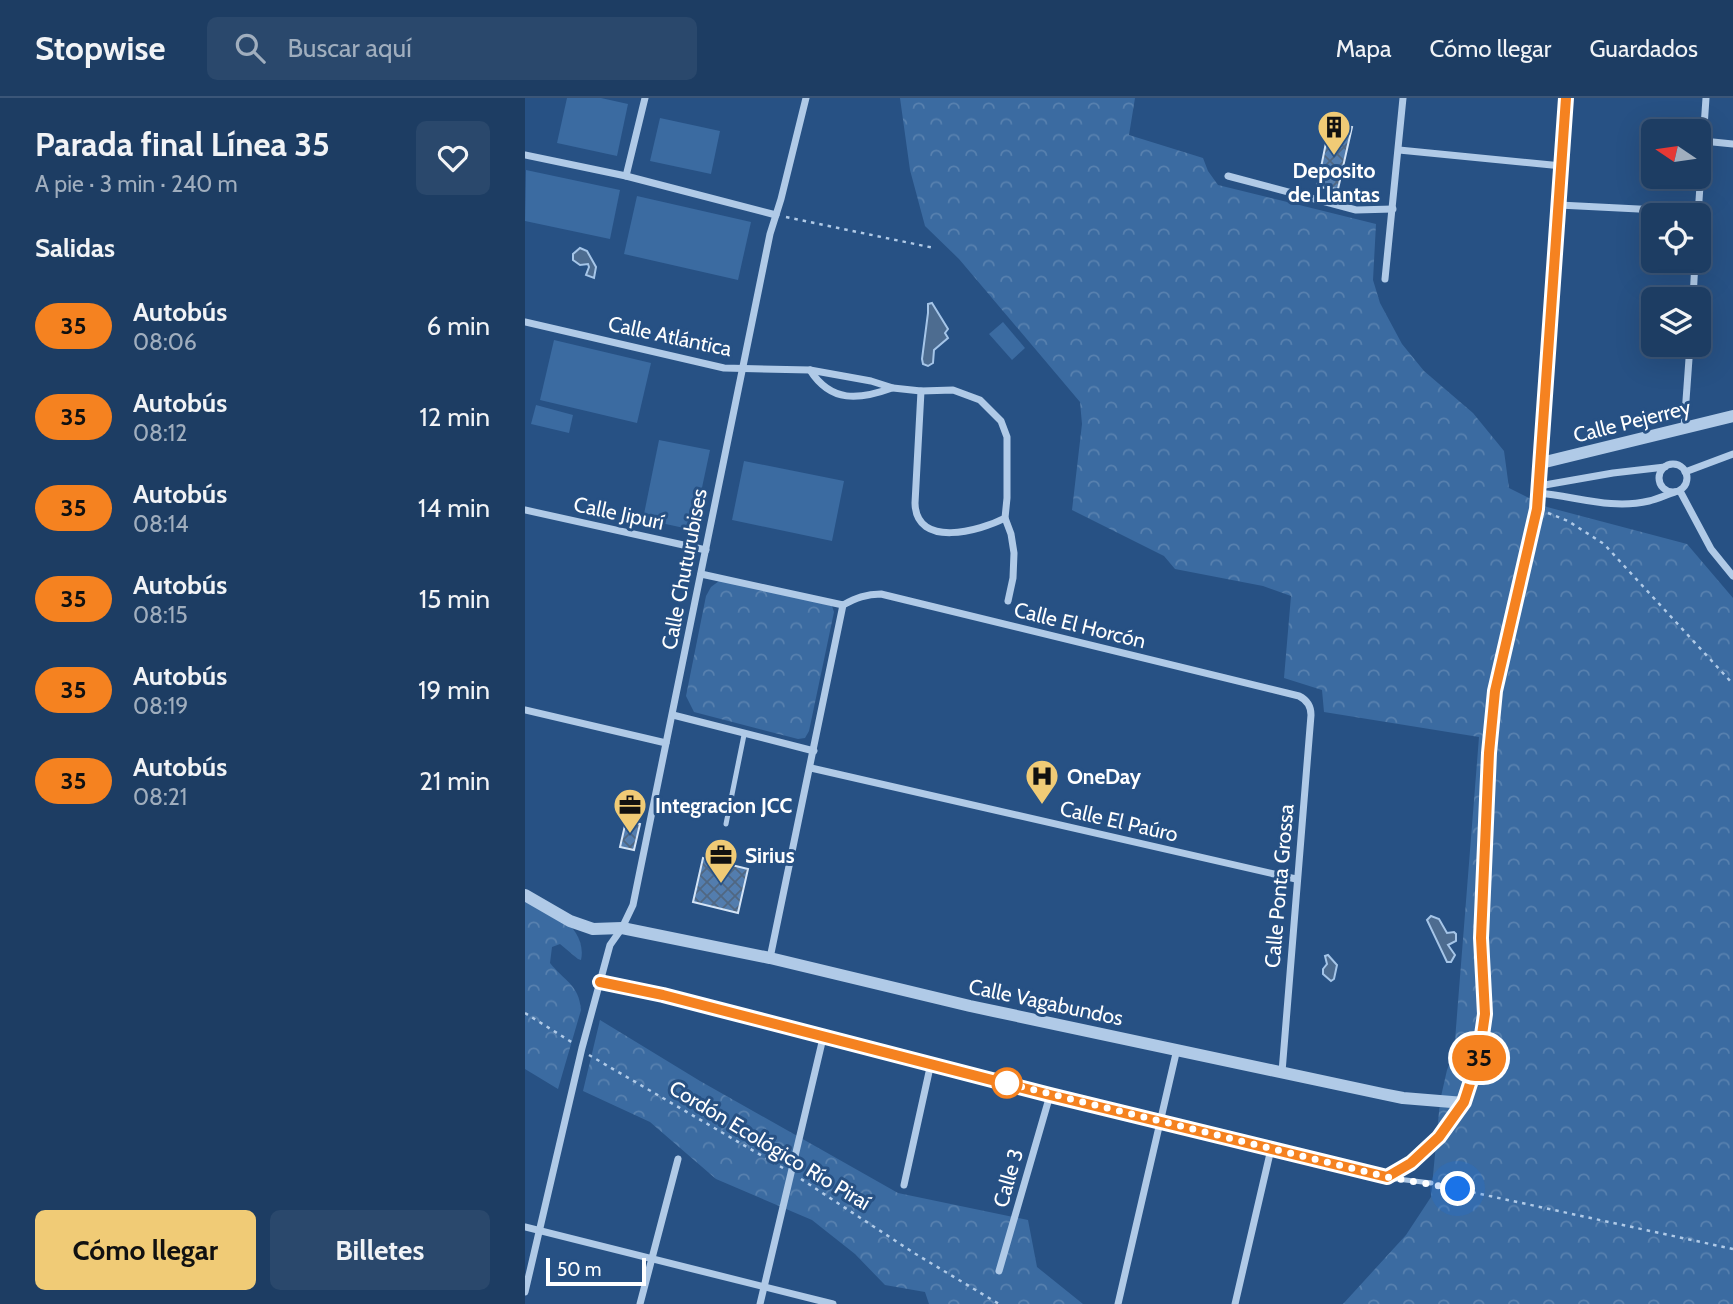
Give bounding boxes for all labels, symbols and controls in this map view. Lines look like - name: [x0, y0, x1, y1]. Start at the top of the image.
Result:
- search box: [207, 17, 697, 80]
- text: Stopwise: [35, 28, 165, 68]
- icon: search: [231, 29, 269, 67]
- text: Buscar aquí: [287, 32, 412, 64]
- text: Mapa: [1336, 34, 1392, 63]
- text: Cómo llegar: [1430, 34, 1551, 63]
- text: Guardados: [1589, 34, 1698, 63]
- building icon: Deposito de Llantas: [1315, 108, 1353, 157]
- north arrow: [1641, 119, 1711, 189]
- map controls: [1641, 119, 1711, 357]
- button: heart: [416, 121, 490, 195]
- text: Parada final Línea 35: [35, 124, 330, 164]
- place label: Deposito de Llantas: [1288, 158, 1380, 207]
- text: A pie · 3 min · 240 m: [35, 170, 238, 198]
- button: locate: [1641, 203, 1711, 273]
- text: Salidas: [35, 232, 115, 264]
- button: layers: [1641, 287, 1711, 357]
- text: Autobús: [133, 296, 227, 328]
- text: 6 min: [427, 310, 490, 342]
- text: 35: [61, 311, 86, 340]
- street label: Calle Atlántica: [606, 311, 734, 361]
- text: 08:06: [133, 328, 197, 356]
- text: Autobús: [133, 387, 227, 419]
- street label: Calle Pejerrey: [1571, 394, 1694, 449]
- text: 12 min: [419, 401, 490, 433]
- text: 35: [61, 402, 86, 431]
- text: 08:12: [133, 419, 187, 447]
- text: Autobús: [133, 478, 227, 510]
- street label: Calle Chuturubises: [656, 486, 712, 652]
- street label: Calle Jipurí: [572, 491, 667, 535]
- text: 14 min: [418, 492, 490, 524]
- text: 35: [61, 493, 86, 522]
- text: 08:14: [133, 510, 189, 538]
- text: Autobús: [133, 569, 227, 601]
- text: 15 min: [419, 583, 490, 615]
- text: 35: [61, 584, 86, 613]
- street label: Calle El Horcón: [1012, 597, 1148, 653]
- text: 08:15: [133, 601, 188, 629]
- text: Autobús: [133, 660, 227, 692]
- text: 19 min: [418, 674, 490, 706]
- text: 35: [61, 675, 86, 704]
- text: 08:19: [133, 692, 188, 720]
- text: Autobús: [133, 751, 227, 783]
- hospital icon: OneDay: [1023, 757, 1061, 806]
- place label: OneDay: [1067, 764, 1142, 789]
- text: 21 min: [419, 765, 490, 797]
- text: 35: [61, 766, 86, 795]
- text: 08:21: [133, 783, 187, 811]
- office icon: Integracion JCC: [611, 786, 649, 835]
- place label: Integracion JCC: [655, 793, 792, 818]
- street label: Calle El Paúro: [1058, 795, 1180, 847]
- street label: Calle Ponta Grossa: [1259, 803, 1299, 969]
- office icon: Sirius: [702, 836, 740, 885]
- place label: Sirius: [745, 843, 795, 868]
- street label: Calle Vagabundos: [967, 973, 1126, 1031]
- line badge: 35: [1447, 1035, 1511, 1081]
- text: 35: [1466, 1043, 1492, 1072]
- unlabelled marker: [992, 1068, 1022, 1098]
- street label: Cordón Ecológico Río Piraí: [665, 1075, 876, 1215]
- street label: Calle 3: [988, 1146, 1028, 1210]
- your location: [1440, 1171, 1475, 1206]
- button: Cómo llegar: [35, 1210, 256, 1290]
- button: Billetes: [270, 1210, 490, 1290]
- scale bar: [546, 1255, 646, 1287]
- text: 50 m: [557, 1258, 601, 1281]

